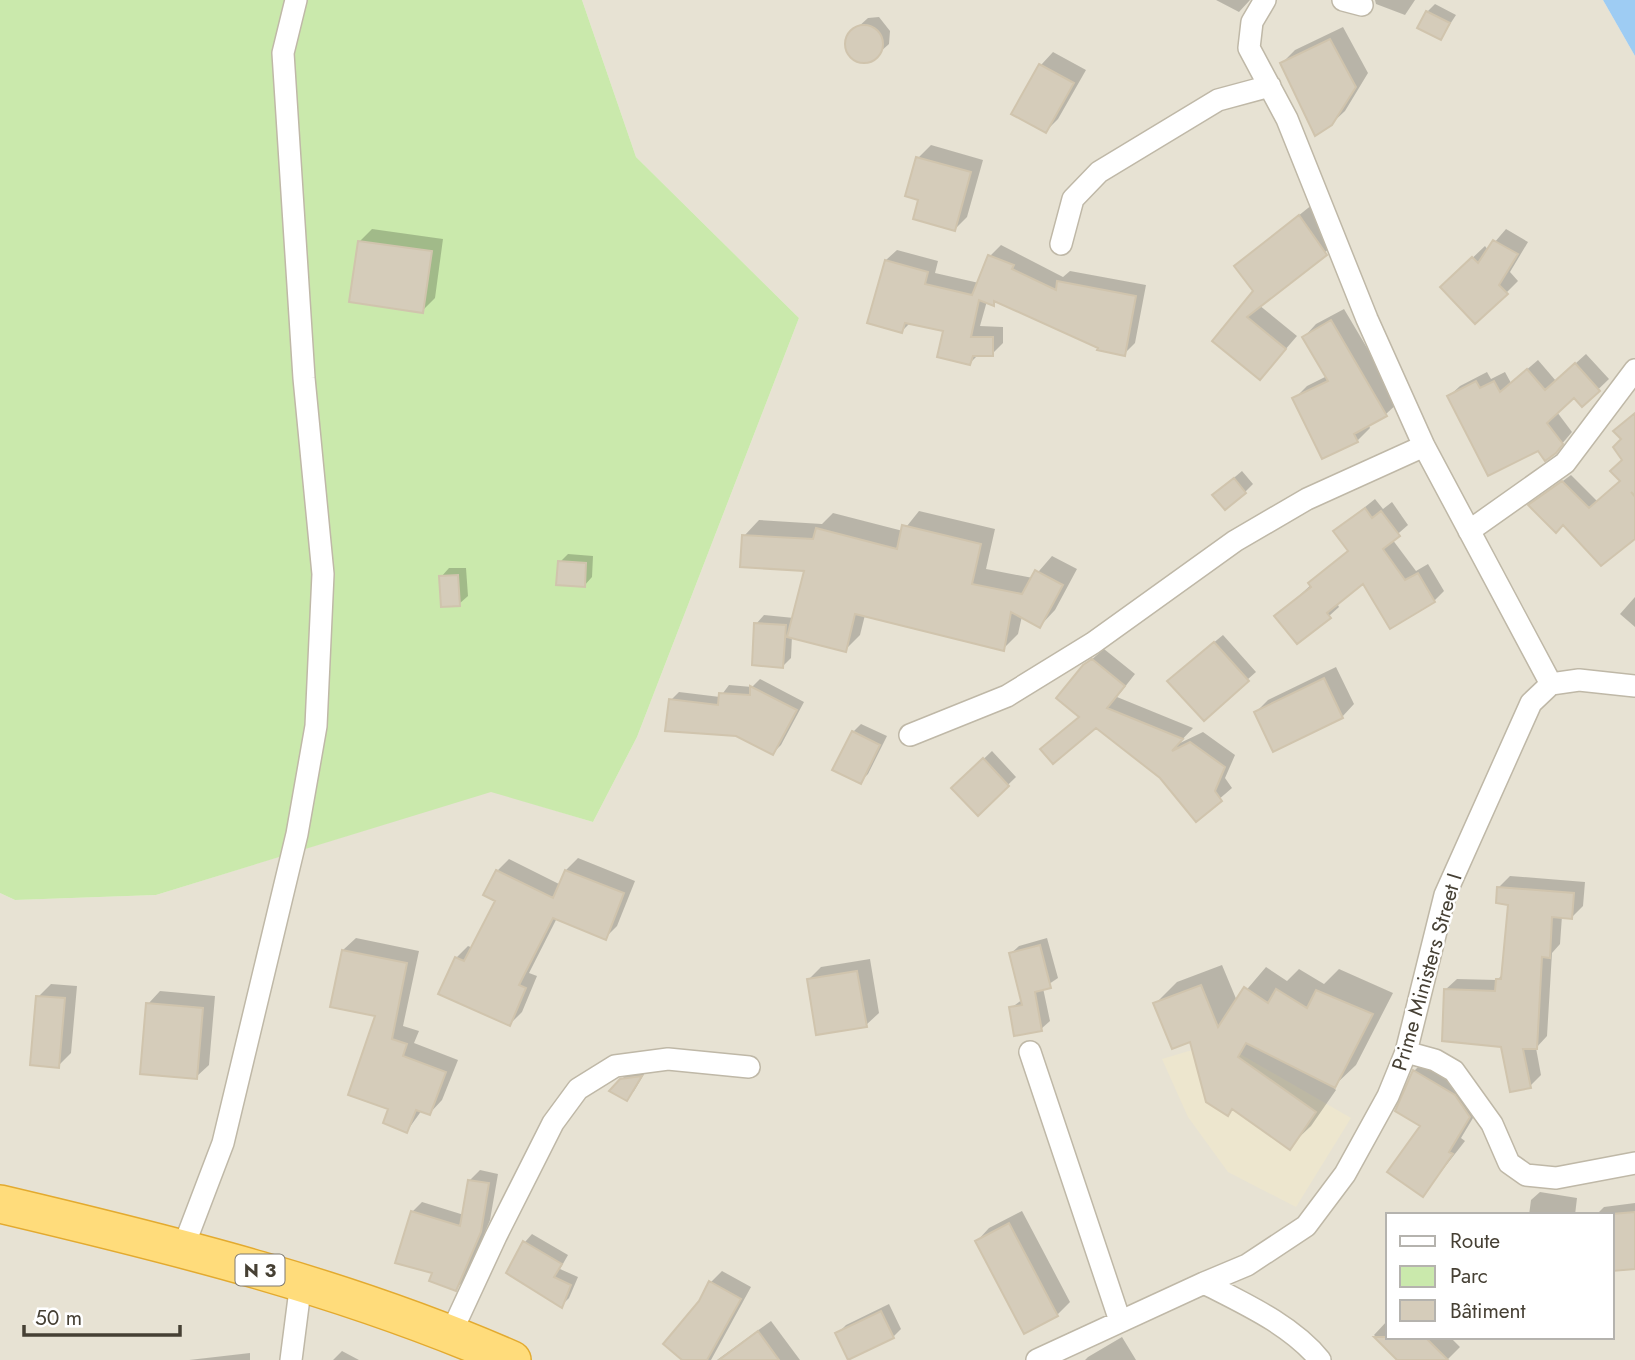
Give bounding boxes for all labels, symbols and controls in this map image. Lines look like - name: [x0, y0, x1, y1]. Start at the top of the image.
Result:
- street label: Prime Ministers Street I: [1384, 870, 1470, 1074]
- legend: [1386, 1213, 1614, 1339]
- text: Route: [1450, 1226, 1500, 1256]
- road number: N 3: [236, 1254, 284, 1286]
- text: Parc: [1450, 1261, 1488, 1291]
- scale bar: [24, 1294, 180, 1338]
- text: Bâtiment: [1450, 1296, 1526, 1326]
- text: 50 m: [35, 1303, 82, 1333]

